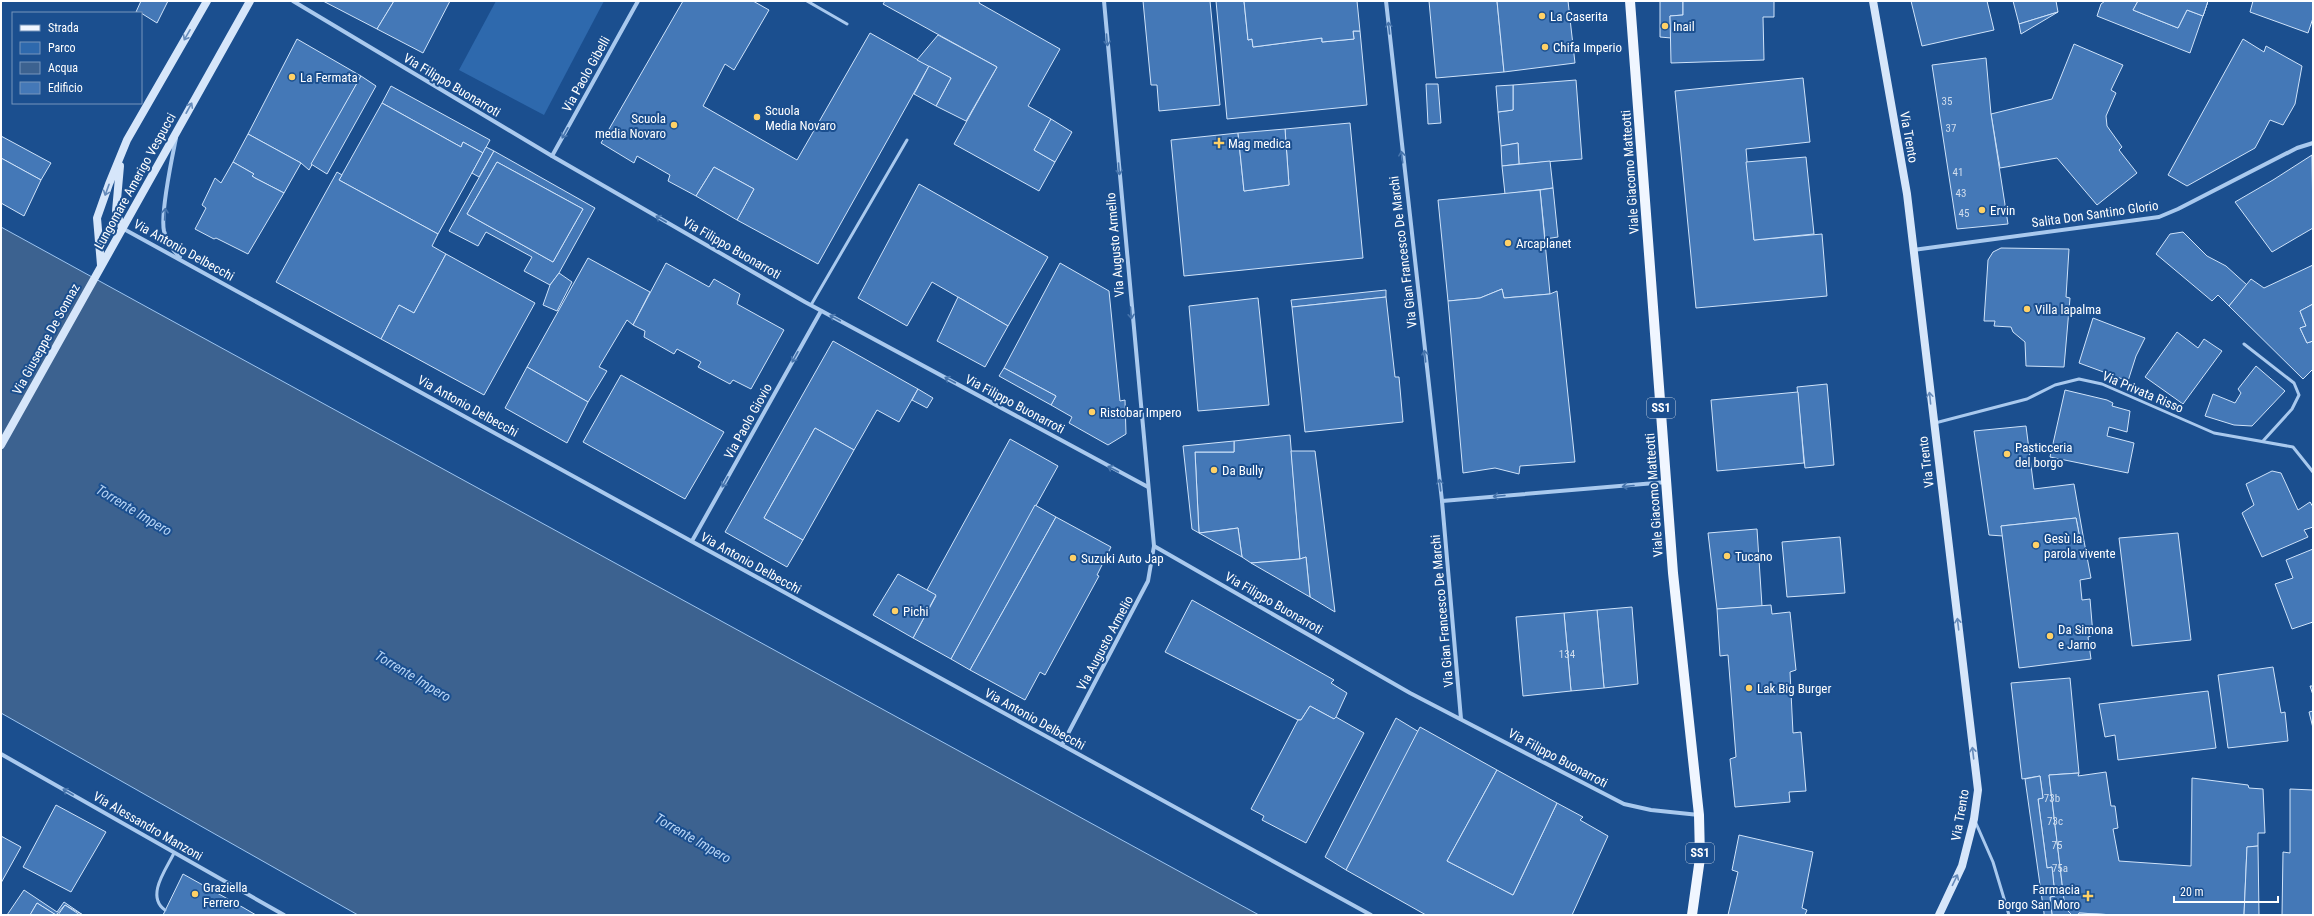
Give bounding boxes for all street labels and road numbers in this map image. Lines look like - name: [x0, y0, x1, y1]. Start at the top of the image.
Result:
- street label: Via Paolo Gibelli: [559, 34, 613, 114]
- street label: Via Filippo Buonarroti: [401, 50, 503, 120]
- street label: Viale Giacomo Matteotti: [1618, 109, 1642, 235]
- street label: Lungomare Amerigo Vespucci: [91, 110, 179, 252]
- street label: Via Trento: [1897, 110, 1921, 164]
- street label: Via Gian Francesco De Marchi: [1386, 175, 1420, 329]
- street label: Via Augusto Armelio: [1103, 192, 1127, 298]
- street label: Salita Don Santino Glorio: [2031, 198, 2159, 230]
- street label: Via Filippo Buonarroti: [680, 214, 784, 282]
- street label: Via Antonio Delbecchi: [131, 216, 237, 284]
- street label: Via Giuseppe De Sonnaz: [9, 281, 83, 397]
- street label: Via Privata Risso: [2100, 368, 2186, 416]
- street label: Via Filippo Buonarroti: [963, 371, 1067, 437]
- street label: Via Antonio Delbecchi: [415, 372, 521, 440]
- street label: Via Paolo Giovio: [721, 381, 775, 461]
- road number: SS1: [1647, 398, 1675, 418]
- street label: Viale Giacomo Matteotti: [1642, 432, 1666, 558]
- street label: Via Trento: [1915, 435, 1937, 489]
- street label: Via Antonio Delbecchi: [698, 529, 804, 597]
- street label: Via Gian Francesco De Marchi: [1428, 534, 1456, 688]
- street label: Via Filippo Buonarroti: [1222, 569, 1326, 637]
- street label: Via Augusto Armelio: [1074, 593, 1136, 693]
- street label: Via Antonio Delbecchi: [982, 685, 1088, 753]
- street label: Via Filippo Buonarroti: [1506, 725, 1610, 791]
- street label: Via Trento: [1948, 788, 1972, 842]
- street label: Via Alessandro Manzoni: [91, 789, 205, 863]
- road number: SS1: [1686, 843, 1714, 863]

